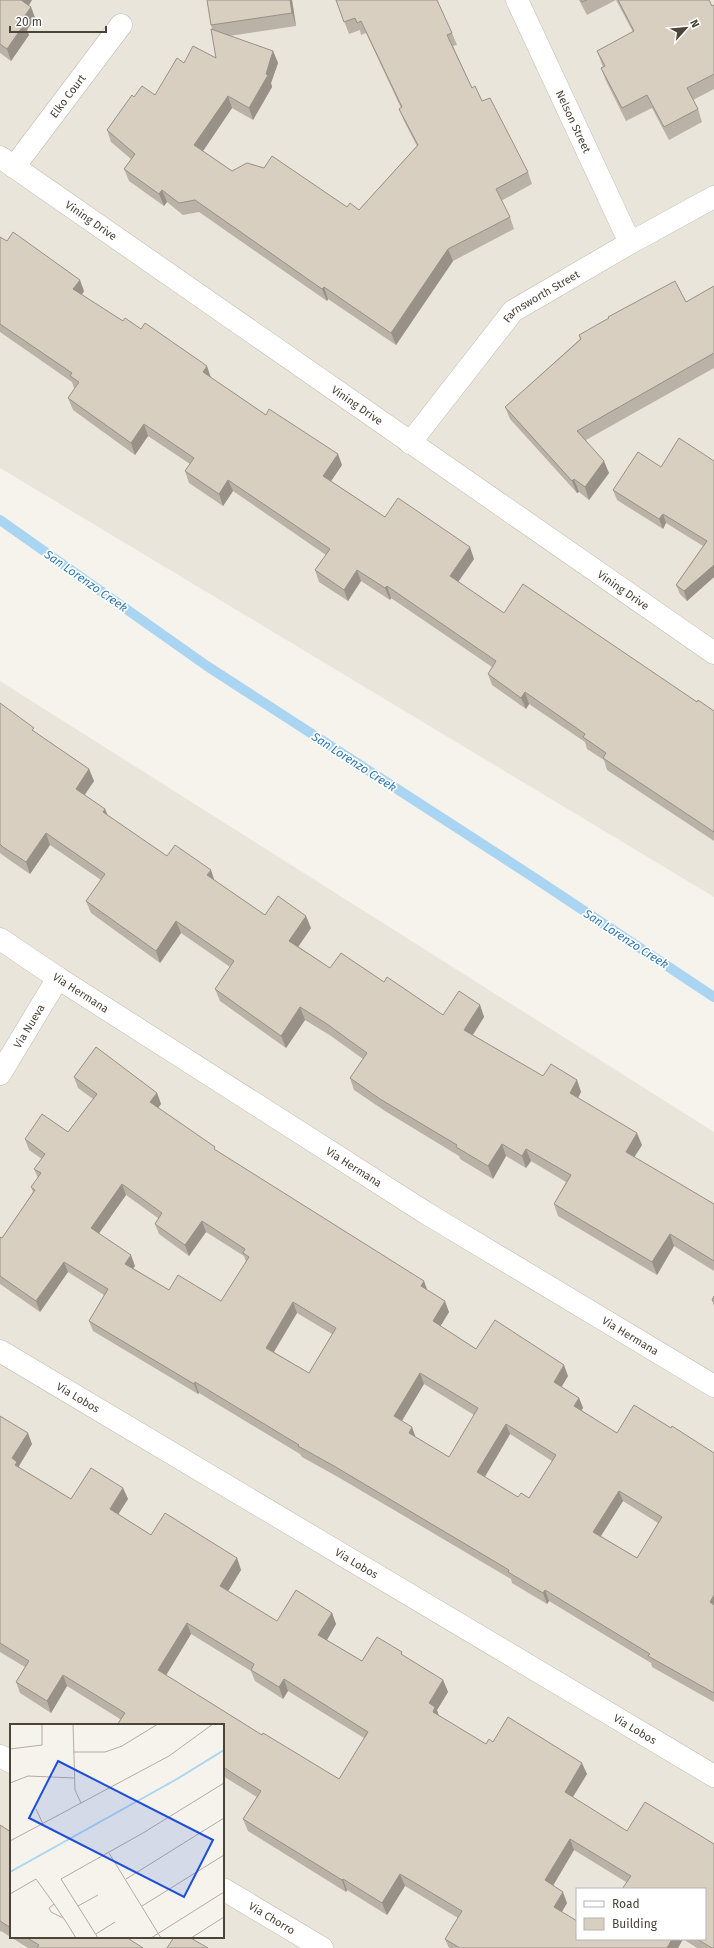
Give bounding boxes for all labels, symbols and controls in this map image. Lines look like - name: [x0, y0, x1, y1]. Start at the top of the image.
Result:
- scale bar: [10, 8, 106, 34]
- north arrow: [666, 8, 706, 48]
- text: 20 m: [16, 15, 42, 29]
- text: N: [687, 17, 702, 30]
- street label: Elko Court: [47, 72, 88, 120]
- street label: Nelson Street: [553, 88, 594, 155]
- street label: Vining Drive: [63, 198, 119, 243]
- street label: Farnsworth Street: [500, 267, 582, 325]
- street label: Vining Drive: [329, 383, 385, 428]
- water label: San Lorenzo Creek: [41, 547, 131, 615]
- street label: Vining Drive: [595, 568, 652, 612]
- water label: San Lorenzo Creek: [308, 729, 399, 795]
- water label: San Lorenzo Creek: [580, 906, 671, 972]
- street label: Via Hermana: [50, 970, 111, 1015]
- street label: Via Nueva: [11, 1002, 47, 1051]
- street label: Via Hermana: [324, 1144, 384, 1190]
- street label: Via Hermana: [600, 1314, 661, 1358]
- street label: Via Lobos: [54, 1380, 102, 1415]
- street label: Via Lobos: [333, 1545, 381, 1581]
- street label: Via Lobos: [611, 1711, 659, 1747]
- inset map: [10, 1724, 224, 1938]
- legend: [576, 1888, 706, 1940]
- text: Road: [612, 1897, 640, 1911]
- street label: Via Chorro: [246, 1899, 297, 1937]
- text: Building: [612, 1917, 658, 1931]

